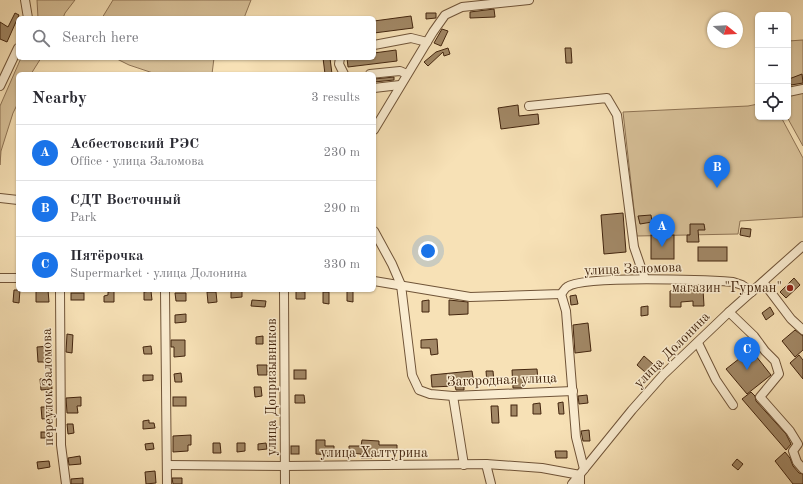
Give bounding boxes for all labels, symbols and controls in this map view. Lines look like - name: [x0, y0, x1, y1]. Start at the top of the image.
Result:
- north arrow: [707, 12, 743, 48]
- map controls: [755, 12, 791, 120]
- button: +: [755, 12, 791, 48]
- search box: [16, 16, 376, 60]
- icon: search: [30, 27, 52, 49]
- text: Search here: [62, 31, 139, 46]
- button: −: [755, 48, 791, 84]
- button: locate: [755, 84, 791, 120]
- text: Nearby: [32, 90, 87, 107]
- text: 3 results: [311, 91, 360, 104]
- text: Асбестовский РЭС: [70, 137, 199, 152]
- text: A: [40, 146, 50, 159]
- text: 230 m: [323, 146, 360, 159]
- text: Office · улица Заломова: [70, 155, 204, 168]
- pin: B: [704, 155, 730, 188]
- text: СДТ Восточный: [70, 193, 181, 208]
- text: B: [40, 202, 50, 215]
- text: 290 m: [323, 202, 360, 215]
- text: Park: [70, 211, 97, 224]
- pin: A: [649, 214, 675, 247]
- your location: [418, 241, 438, 261]
- text: Пятёрочка: [70, 249, 144, 264]
- text: C: [41, 258, 49, 271]
- text: 330 m: [323, 258, 360, 271]
- street label: улица Заломова: [584, 260, 682, 278]
- text: Supermarket · улица Долонина: [70, 267, 247, 280]
- place label: магазин "Гурман": [672, 281, 782, 295]
- marker: магазин "Гурман": [785, 283, 795, 293]
- street label: улица Долонина: [631, 309, 713, 391]
- street label: улица Допризывников: [265, 318, 279, 456]
- street label: переулок Заломова: [40, 328, 56, 446]
- pin: C: [734, 337, 760, 370]
- street label: Загородная улица: [447, 371, 557, 389]
- street label: улица Халтурина: [320, 446, 428, 460]

